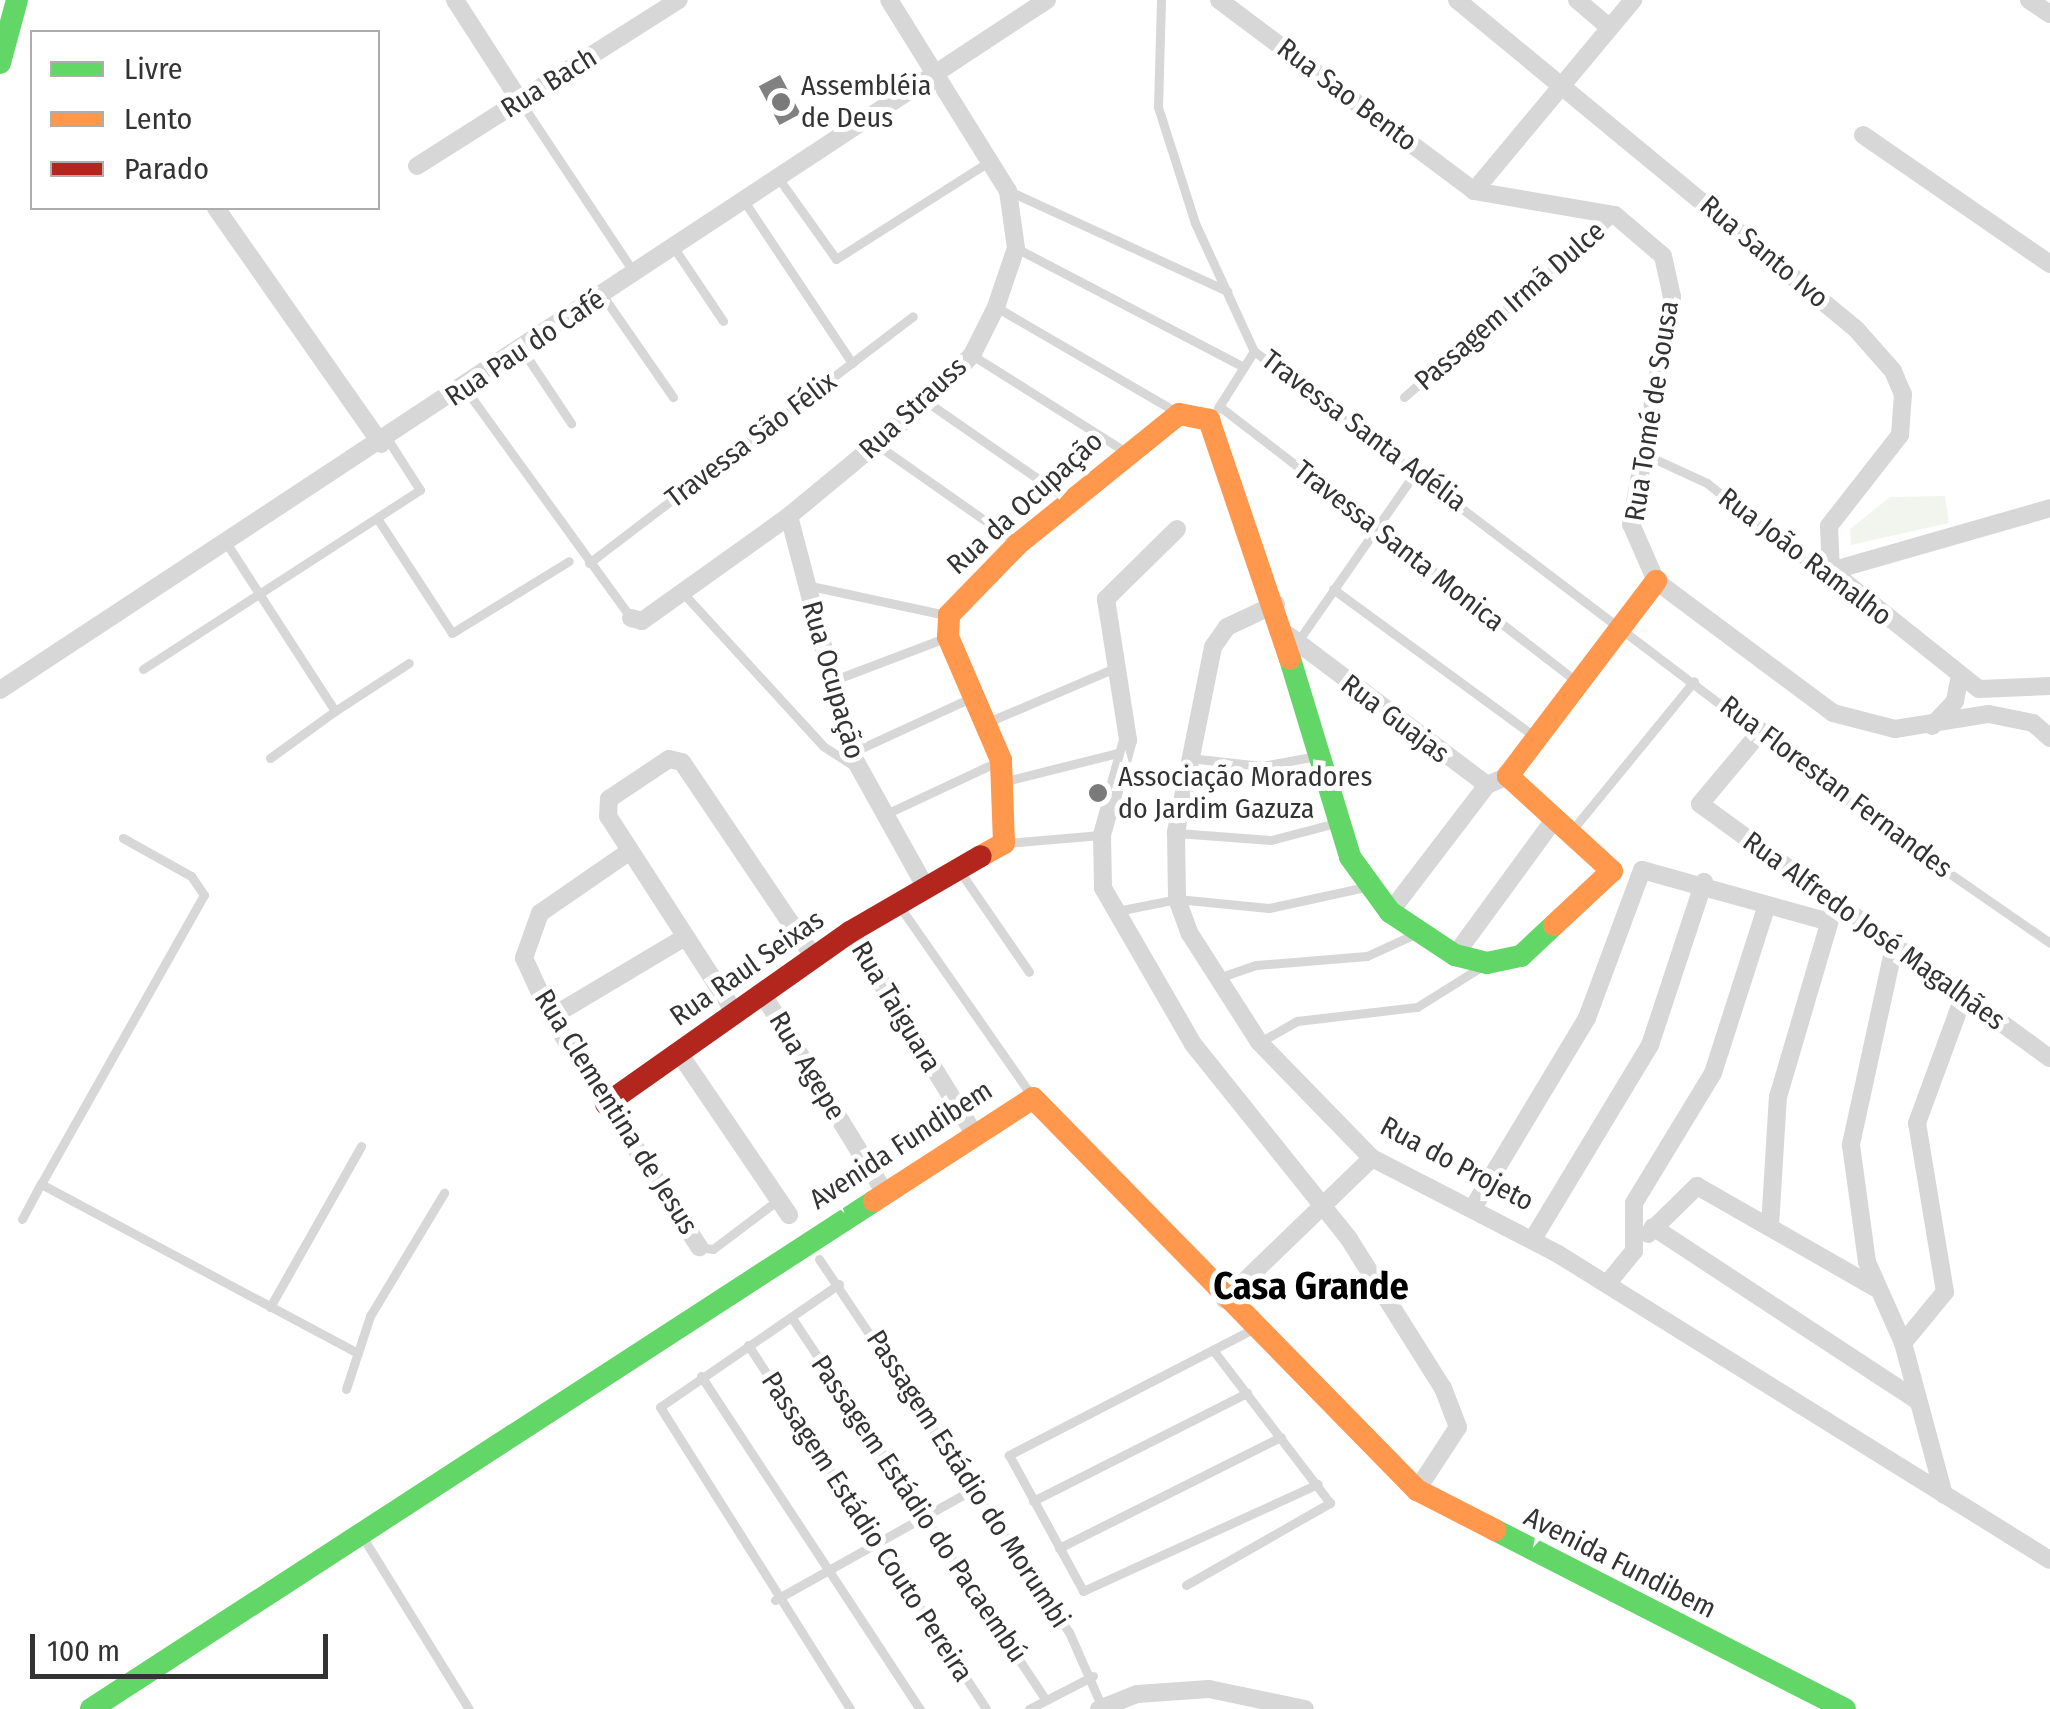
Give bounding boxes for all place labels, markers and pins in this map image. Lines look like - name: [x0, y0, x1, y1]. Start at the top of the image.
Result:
- place label: Assembléia de Deus: [801, 69, 931, 135]
- marker: Assembléia de Deus: [770, 91, 792, 113]
- place label: Associação Moradores do Jardim Gazuza: [1118, 760, 1372, 826]
- marker: Associação Moradores do Jardim Gazuza: [1087, 782, 1109, 804]

